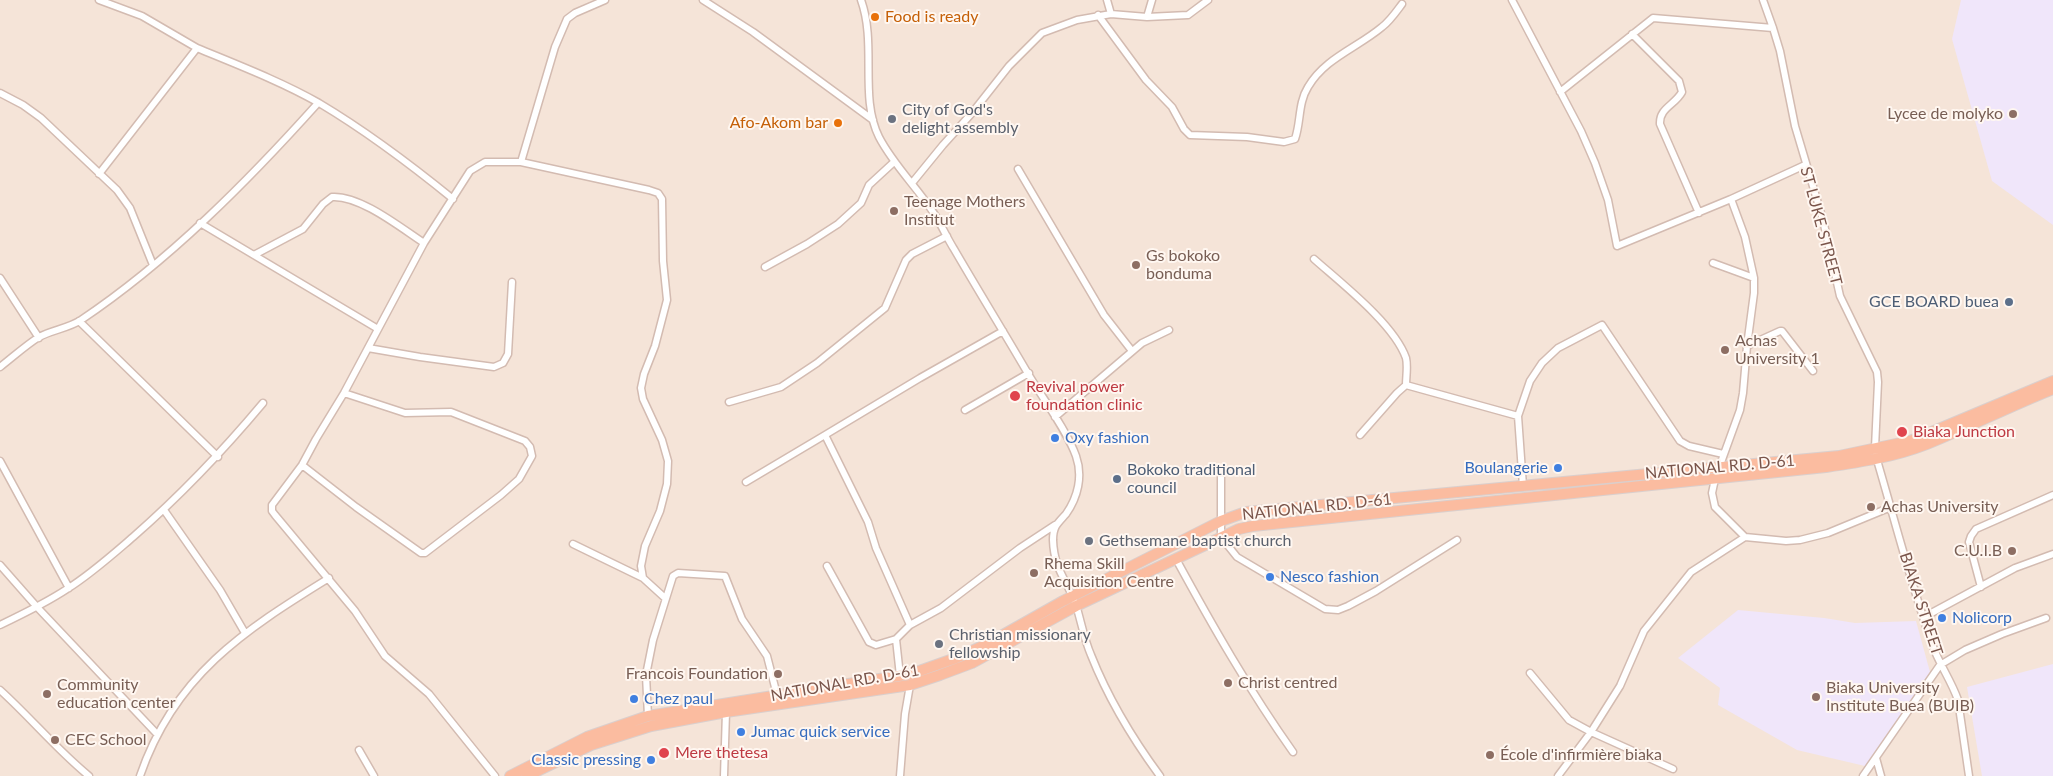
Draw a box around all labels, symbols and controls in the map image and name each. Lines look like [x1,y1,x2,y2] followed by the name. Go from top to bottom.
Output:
[885,7,979,27] place label: Food is ready
[869,11,881,23] marker: Food is ready
[902,100,1018,138] place label: City of God's delight assembly
[1887,104,2003,124] place label: Lycee de molyko
[2007,108,2019,120] marker: Lycee de molyko
[730,113,828,133] place label: Afo-Akom bar
[886,113,898,125] marker: City of God's delight assembly
[832,117,844,129] marker: Afo-Akom bar
[1796,165,1846,287] street label: ST LUKE STREET
[904,192,1025,230] place label: Teenage Mothers Institut
[888,205,900,217] marker: Teenage Mothers Institut
[1146,246,1220,284] place label: Gs bokoko bonduma
[1130,259,1142,271] marker: Gs bokoko bonduma
[1869,292,1999,312] place label: GCE BOARD buea
[2003,296,2015,308] marker: GCE BOARD buea
[1735,331,1820,369] place label: Achas University 1
[1719,344,1731,356] marker: Achas University 1
[1026,377,1143,415] place label: Revival power foundation clinic
[1008,389,1022,403] marker: Revival power foundation clinic
[1913,422,2015,442] place label: Biaka Junction
[1895,425,1909,439] marker: Biaka Junction
[1065,428,1149,448] place label: Oxy fashion
[1049,432,1061,444] marker: Oxy fashion
[1644,451,1796,483] street label: NATIONAL RD. D-61
[1464,458,1548,478] place label: Boulangerie
[1127,460,1256,498] place label: Bokoko traditional council
[1552,462,1564,474] marker: Boulangerie
[1111,473,1123,485] marker: Bokoko traditional council
[1241,490,1393,524] street label: NATIONAL RD. D-61
[1881,497,1998,517] place label: Achas University
[1865,501,1877,513] marker: Achas University
[1099,531,1292,551] place label: Gethsemane baptist church
[1083,535,1095,547] marker: Gethsemane baptist church
[1954,541,2002,561] place label: C.U.I.B
[2006,545,2018,557] marker: C.U.I.B
[1895,550,1947,658] street label: BIAKA STREET
[1044,554,1174,592] place label: Rhema Skill Acquisition Centre
[1028,567,1040,579] marker: Rhema Skill Acquisition Centre
[1280,567,1379,587] place label: Nesco fashion
[1264,571,1276,583] marker: Nesco fashion
[1952,608,2012,628] place label: Nolicorp
[1936,612,1948,624] marker: Nolicorp
[949,625,1091,663] place label: Christian missionary fellowship
[933,638,945,650] marker: Christian missionary fellowship
[769,660,921,706] street label: NATIONAL RD. D-61
[626,664,768,684] place label: Francois Foundation
[772,668,784,680] marker: Francois Foundation
[1238,673,1337,693] place label: Christ centred
[57,675,175,713] place label: Community education center
[1222,677,1234,689] marker: Christ centred
[1826,678,1974,716] place label: Biaka University Institute Buea (BUIB)
[41,688,53,700] marker: Community education center
[644,689,713,709] place label: Chez paul
[1810,691,1822,703] marker: Biaka University Institute Buea (BUIB)
[628,693,640,705] marker: Chez paul
[751,722,890,742] place label: Jumac quick service
[735,726,747,738] marker: Jumac quick service
[65,730,147,750] place label: CEC School
[49,734,61,746] marker: CEC School
[675,743,768,763] place label: Mere thetesa
[1500,745,1662,765] place label: École d'infirmière biaka
[657,746,671,760] marker: Mere thetesa
[1484,749,1496,761] marker: École d'infirmière biaka
[531,750,641,770] place label: Classic pressing
[645,754,657,766] marker: Classic pressing

